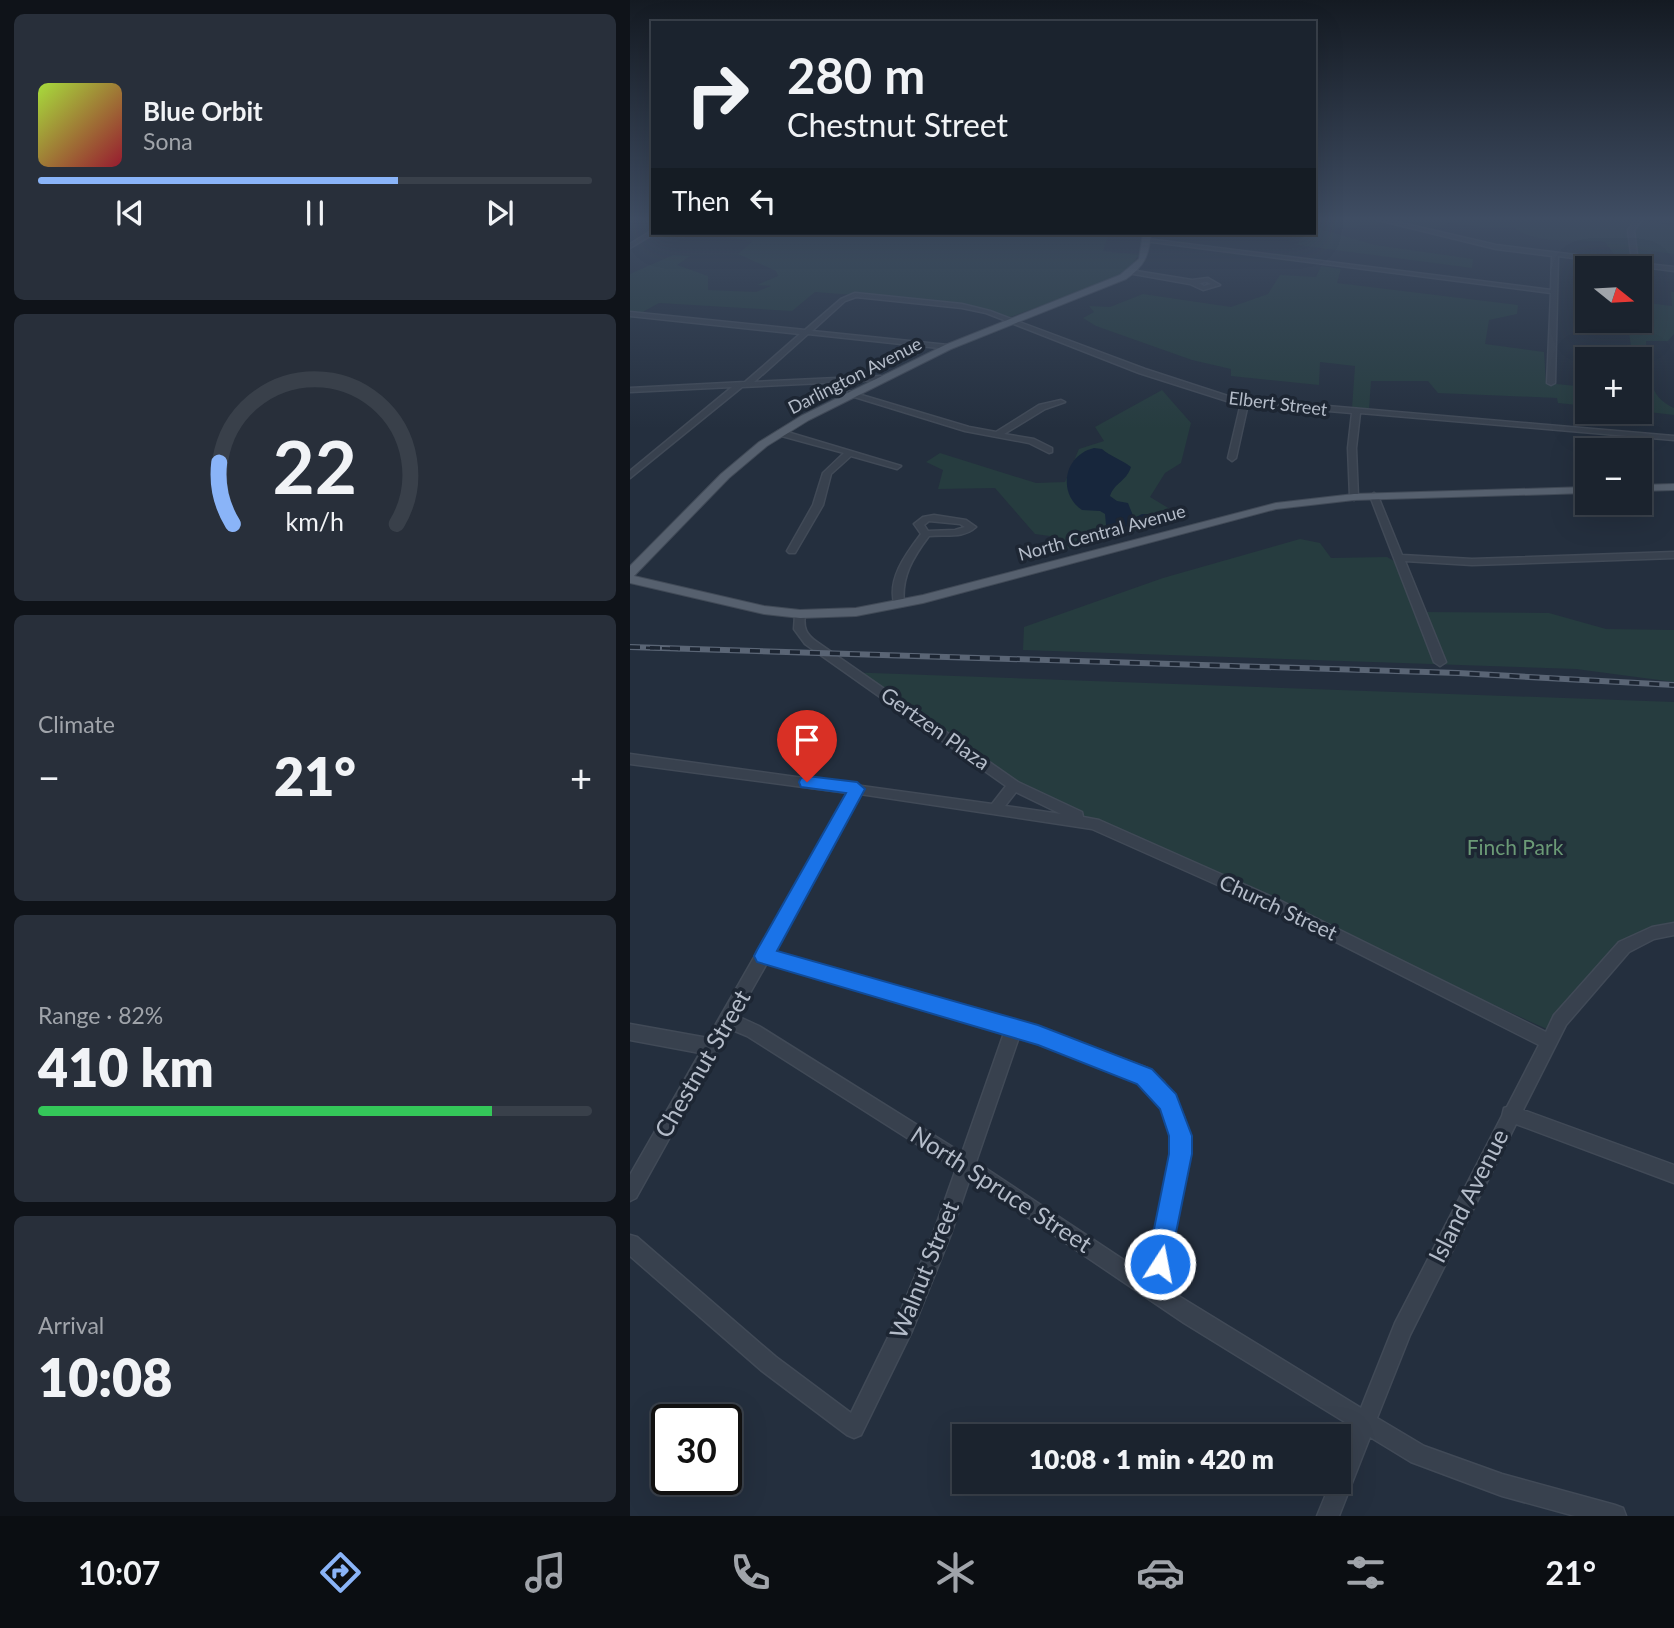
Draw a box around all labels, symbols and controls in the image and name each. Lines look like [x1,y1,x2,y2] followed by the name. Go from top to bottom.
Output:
[787,46,925,104] text: 280 m
[672,49,763,140] icon: right
[143,95,263,127] text: Blue Orbit
[787,105,1008,144] text: Chestnut Street
[143,127,193,155] text: Sona
[744,182,782,220] icon: left
[672,185,730,217] text: Then
[111,194,149,232] icon: previous
[296,194,334,232] icon: pause
[481,194,519,232] icon: next
[1575,256,1652,332] north arrow
[1575,256,1652,515] map controls
[784,332,925,418] street label: Darlington Avenue
[1575,347,1652,424] button: +
[1228,386,1329,420] street label: Elbert Street
[273,422,357,510] text: 22
[1575,438,1652,515] button: −
[1016,499,1188,565] street label: North Central Avenue
[286,505,344,535] text: km/h
[877,681,995,774] street label: Gertzen Plaza
[38,710,115,738] text: Climate
[777,710,837,782] pin
[788,721,826,759] icon: arrive
[274,745,356,807] text: 21°
[38,754,60,800] text: −
[570,754,592,800] text: +
[1467,834,1564,859] park label: Finch Park
[1216,868,1342,945] street label: Church Street
[648,984,756,1142] street label: Chestnut Street
[38,1001,163,1029] text: Range · 82%
[38,1036,214,1098] text: 410 km
[906,1119,1098,1258] street label: North Spruce Street
[1422,1124,1514,1267] street label: Island Avenue
[883,1196,965,1342] street label: Walnut Street
[1123,1227,1197,1301] position arrow
[38,1311,104,1339] text: Arrival
[38,1346,172,1408] text: 10:08
[651,1404,742,1495] speed limit sign: 30
[1029,1443,1274,1475] text: 10:08 · 1 min · 420 m
[316,1548,365,1597] icon: directions
[521,1548,570,1597] icon: music
[726,1548,775,1597] icon: phone
[931,1548,980,1597] icon: climate
[1136,1548,1185,1597] icon: car
[1341,1548,1390,1597] icon: filters
[78,1553,160,1592] text: 10:07
[1546,1553,1596,1592] text: 21°

